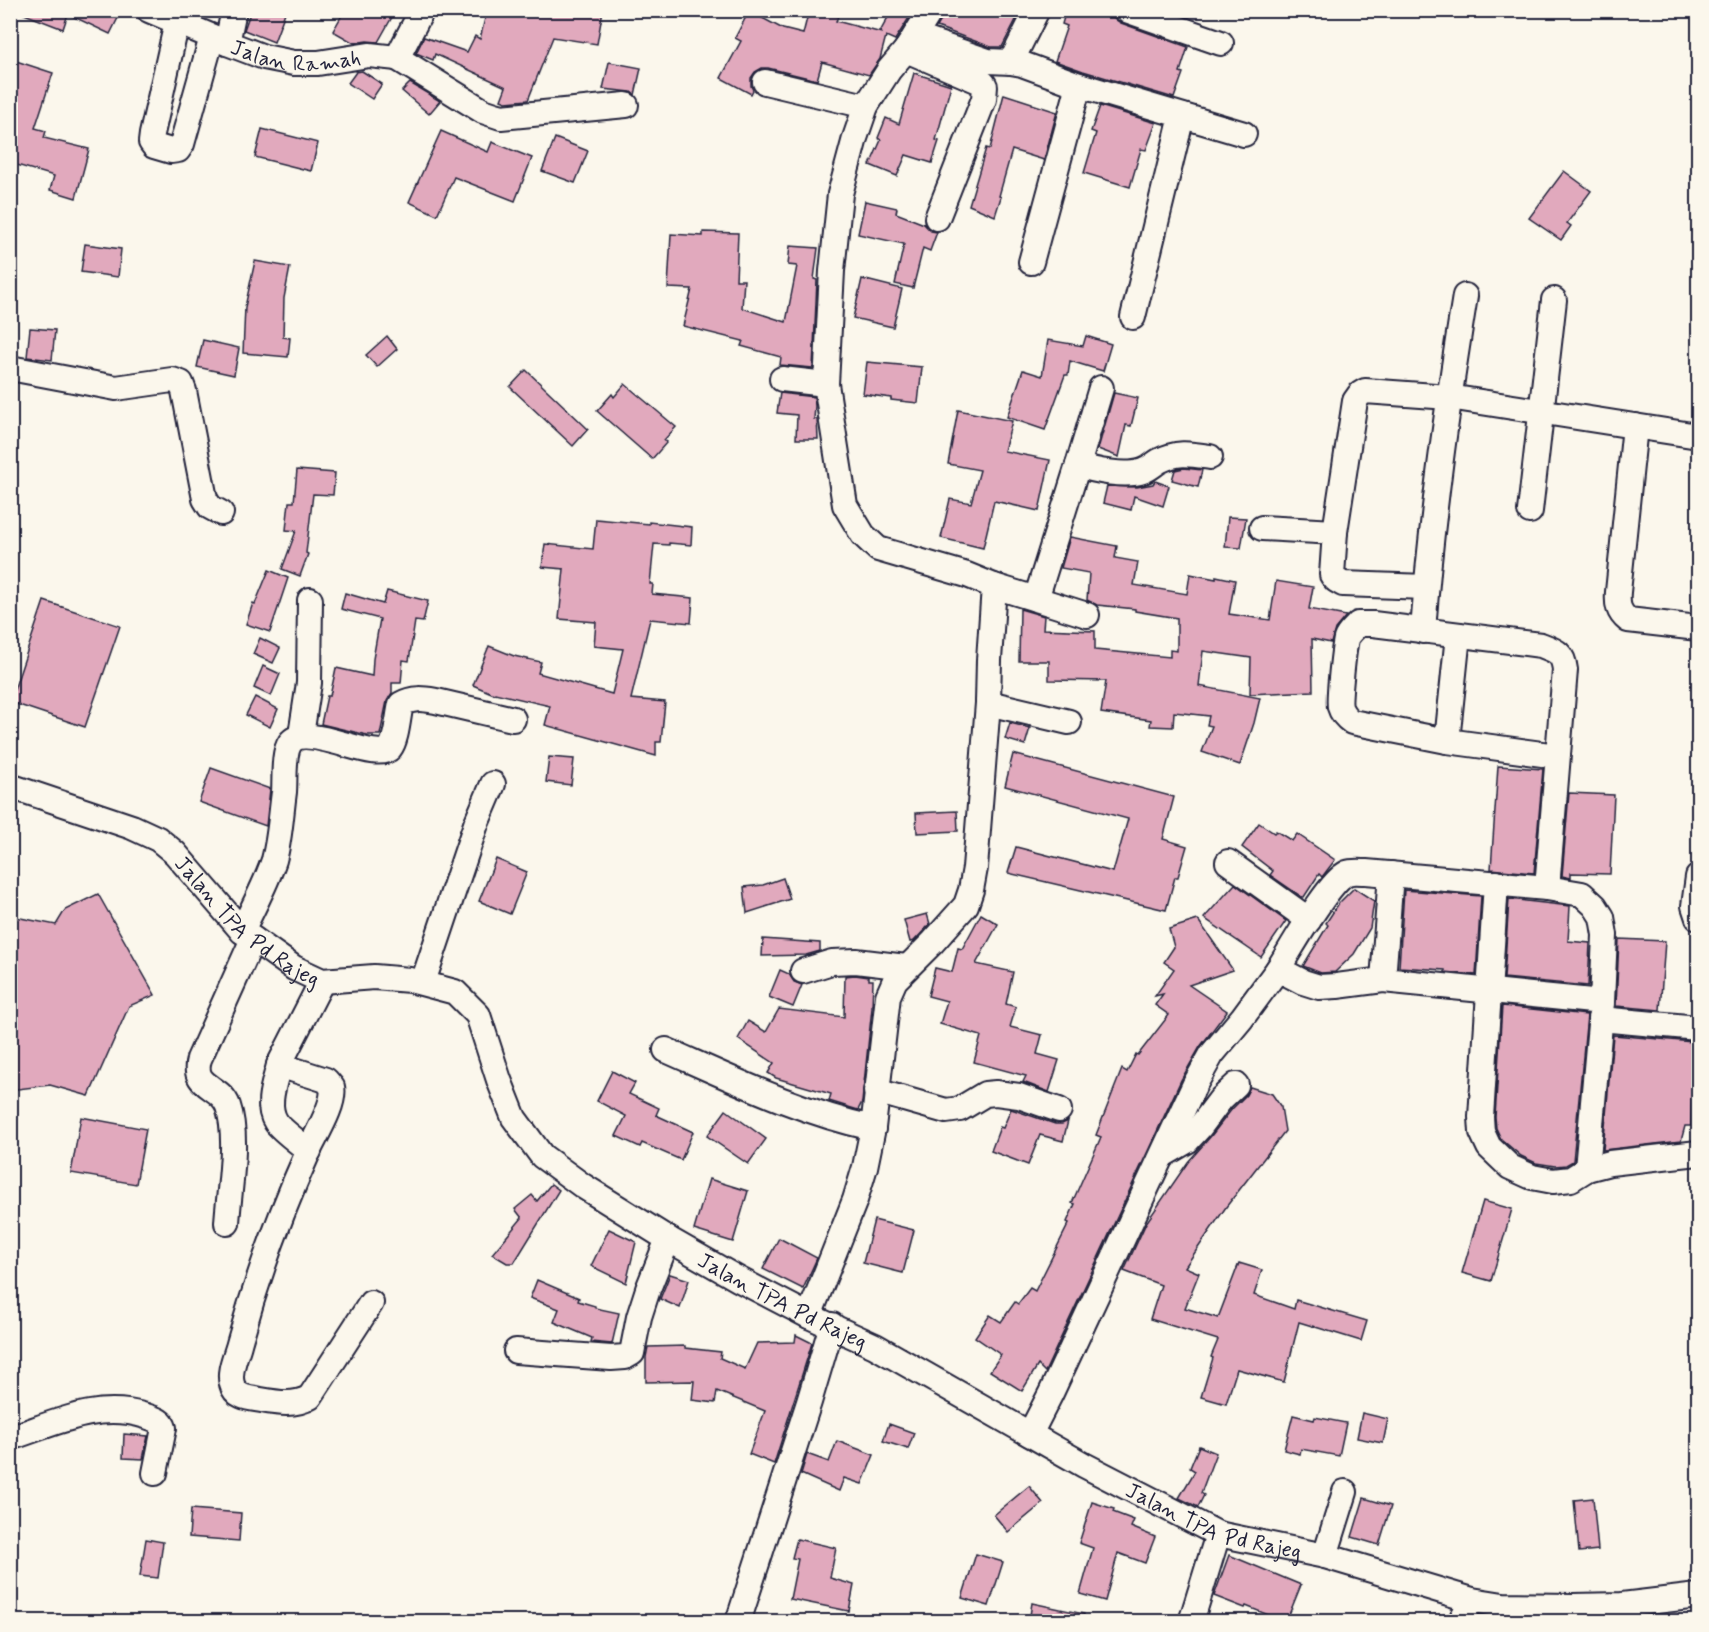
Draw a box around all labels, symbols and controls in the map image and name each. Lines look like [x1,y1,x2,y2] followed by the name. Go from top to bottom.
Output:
[226,34,363,79] street label: Jalan Ramah
[168,851,324,995] street label: Jalan TPA Pd Rajeg
[692,1247,871,1358] street label: Jalan TPA Pd Rajeg
[1121,1477,1304,1568] street label: Jalan TPA Pd Rajeg

